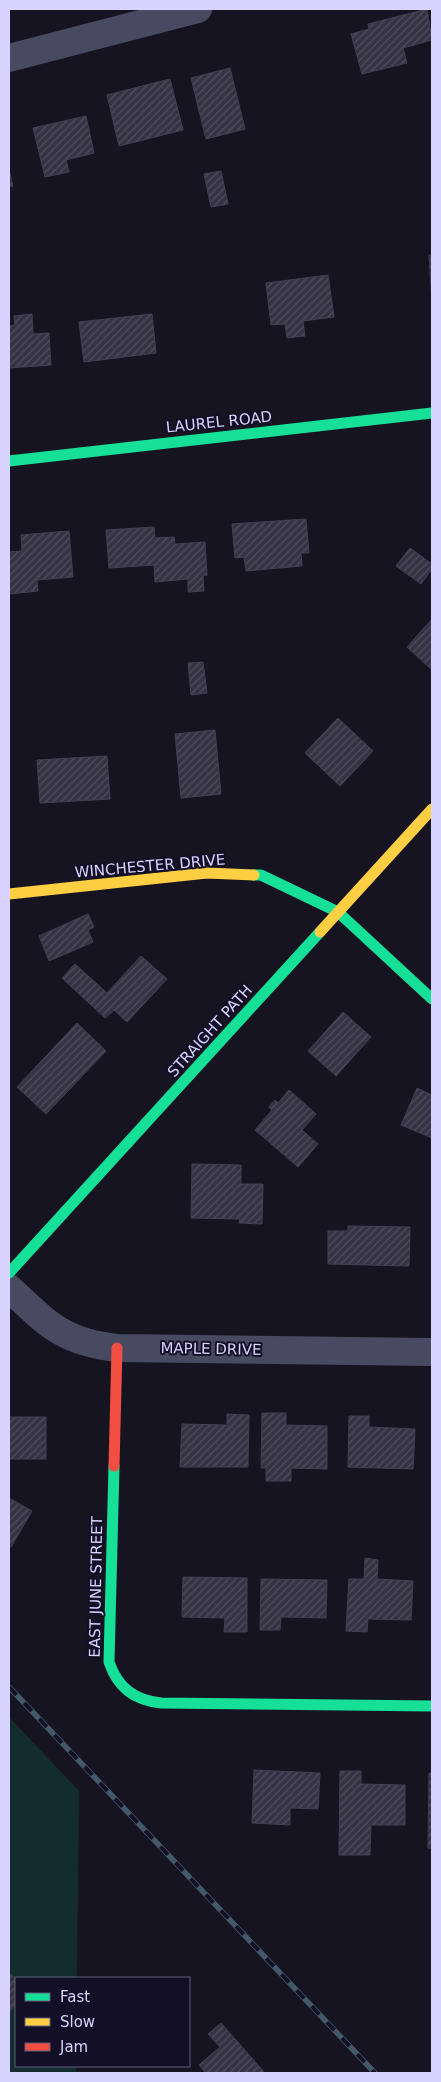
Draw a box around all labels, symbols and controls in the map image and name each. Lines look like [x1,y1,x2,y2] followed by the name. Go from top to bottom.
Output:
[165,407,273,437] street label: LAUREL ROAD
[74,850,226,882] street label: WINCHESTER DRIVE
[164,981,256,1081] street label: STRAIGHT PATH
[160,1339,262,1359] street label: MAPLE DRIVE
[86,1515,106,1658] street label: EAST JUNE STREET
[15,1977,190,2067] legend
[60,1988,90,2006] text: Fast
[60,2013,95,2031] text: Slow
[59,2038,88,2056] text: Jam

